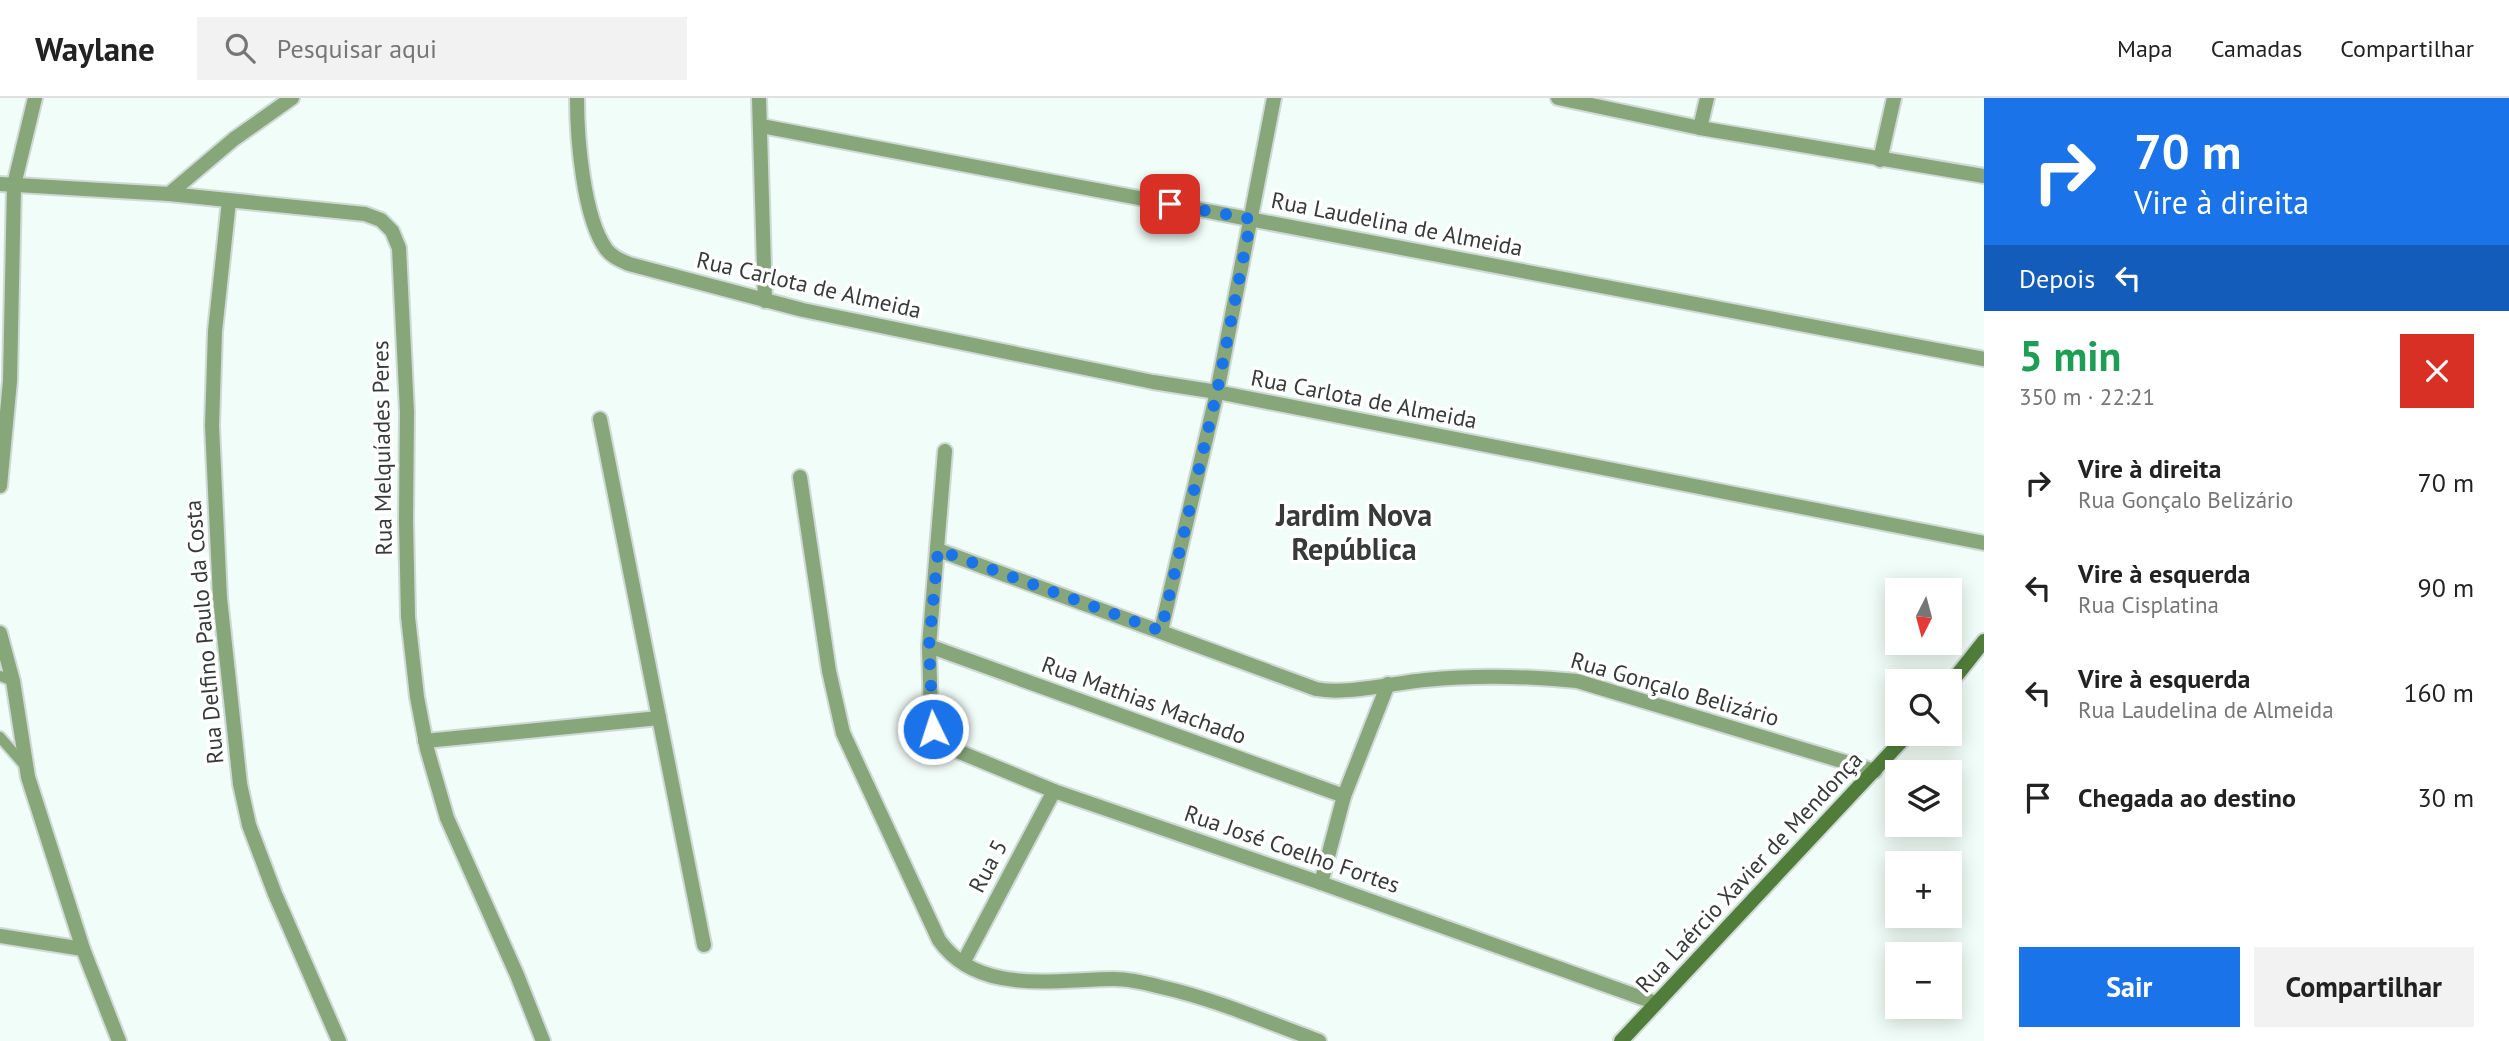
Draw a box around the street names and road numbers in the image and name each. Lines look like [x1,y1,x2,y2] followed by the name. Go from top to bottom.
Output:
[1269,185,1525,262] street label: Rua Laudelina de Almeida
[694,245,924,324] street label: Rua Carlota de Almeida
[365,340,398,556] street label: Rua Melquíades Peres
[1249,362,1480,435] street label: Rua Carlota de Almeida
[178,499,229,765] street label: Rua Delfino Paulo da Costa
[1568,645,1783,732] street label: Rua Gonçalo Belizário
[1038,649,1250,750] street label: Rua Mathias Machado
[1629,745,1868,998] street label: Rua Laércio Xavier de Mendonça
[1181,798,1404,899] street label: Rua José Coelho Fortes
[962,834,1013,897] street label: Rua 5

